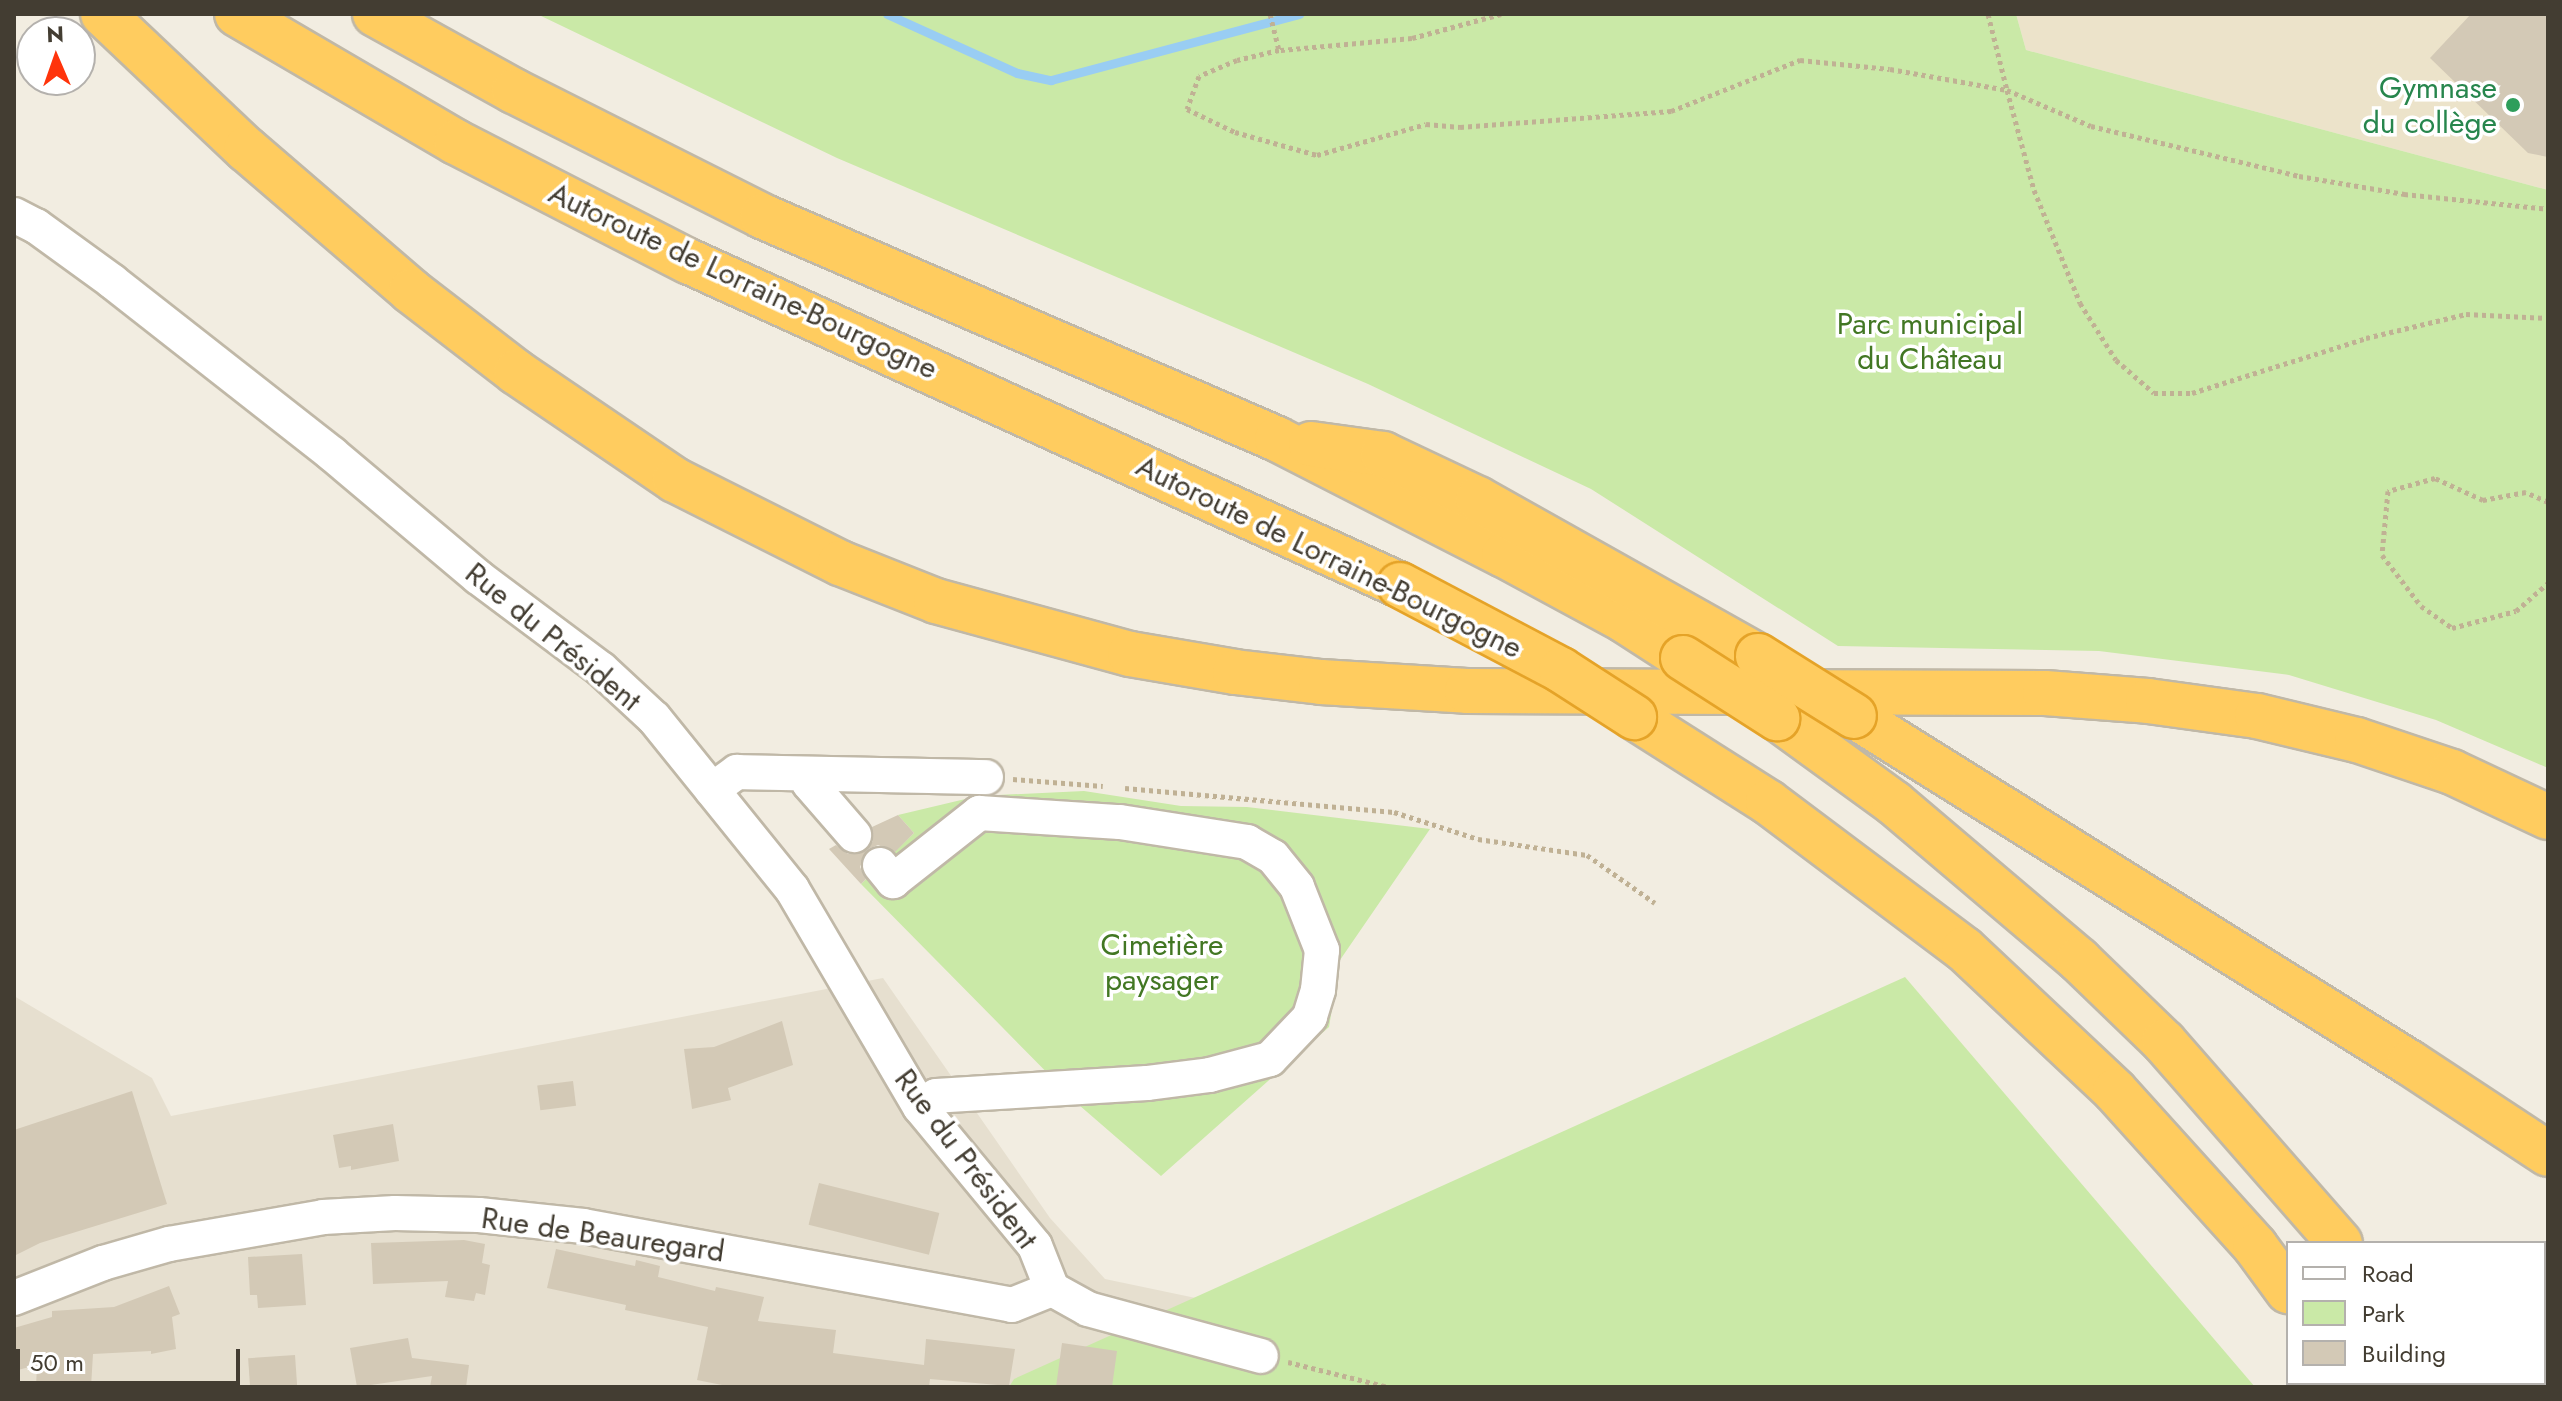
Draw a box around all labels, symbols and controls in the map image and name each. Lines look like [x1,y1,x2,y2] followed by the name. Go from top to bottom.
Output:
[16,16,96,96] north arrow
[46,18,65,50] text: N
[2363,70,2497,140] place label: Gymnase du collège
[2504,96,2522,114] marker: Gymnase du collège
[543,175,943,387] street label: Autoroute de Lorraine-Bourgogne
[1837,306,2023,376] park label: Parc municipal du Château
[1130,448,1528,666] street label: Autoroute de Lorraine-Bourgogne
[458,555,648,719] street label: Rue du Président
[1101,927,1223,998] park label: Cimetière paysager
[887,1062,1045,1256] street label: Rue du Président
[479,1200,727,1270] street label: Rue de Beauregard
[2286,1241,2546,1385] legend
[2362,1256,2414,1291] text: Road
[2362,1296,2405,1331] text: Park
[20,1333,244,1383] scale bar
[2362,1336,2446,1371] text: Building
[30,1345,84,1380] text: 50 m

